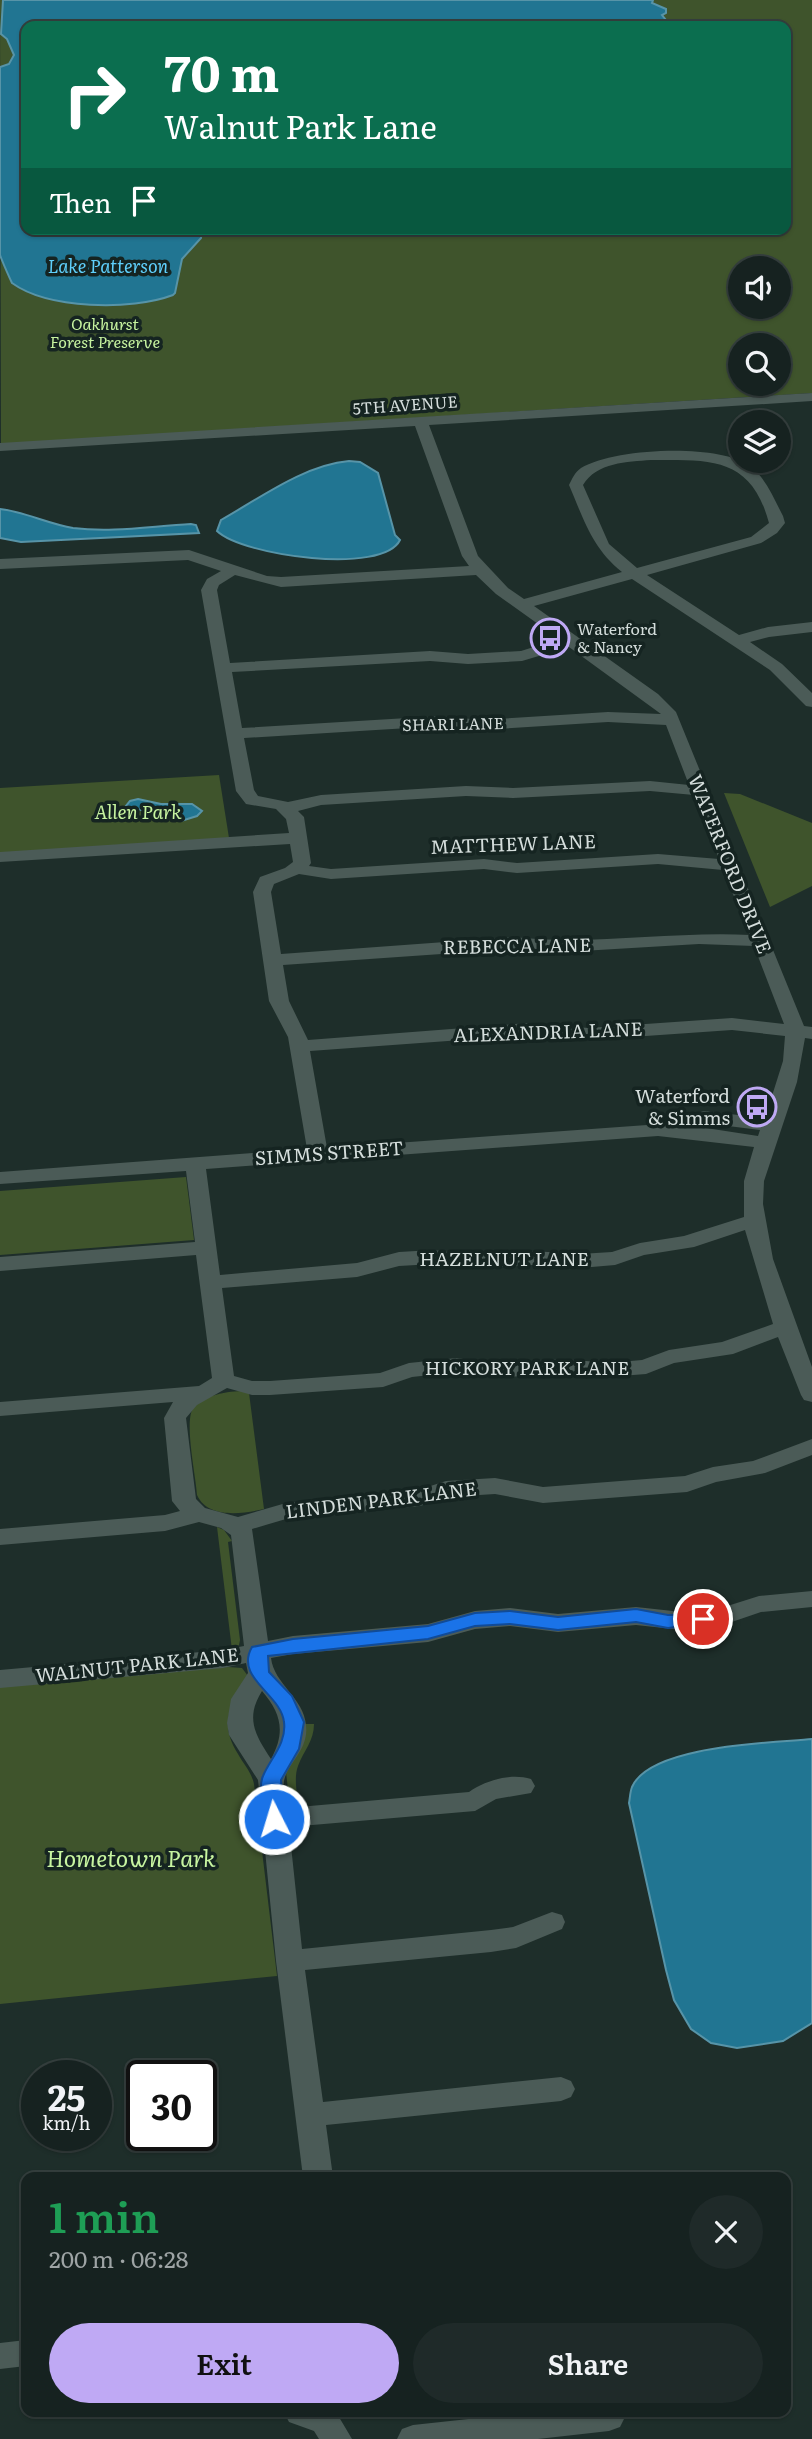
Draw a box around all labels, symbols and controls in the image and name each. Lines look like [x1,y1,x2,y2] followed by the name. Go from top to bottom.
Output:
[164,34,279,107] text: 70 m
[49,49,140,140] icon: right
[164,101,437,149] text: Walnut Park Lane
[49,182,111,221] text: Then
[125,182,163,220] icon: arrive
[48,252,169,279] water label: Lake Patterson
[728,256,791,473] map controls
[728,256,791,319] button: sound
[50,311,160,353] park label: Oakhurst Forest Preserve
[728,333,791,396] button: search
[352,388,458,420] street label: 5TH AVENUE
[728,410,791,473] button: layers
[577,616,657,658] place label: Waterford & Nancy
[529,617,571,659] bus stop icon: Waterford & Nancy
[402,710,504,736] street label: SHARI LANE
[682,770,780,957] street label: WATERFORD DRIVE
[94,797,182,825] park label: Allen Park
[430,826,596,860] street label: MATTHEW LANE
[443,930,591,960] street label: REBECCA LANE
[453,1014,643,1048] street label: ALEXANDRIA LANE
[635,1081,730,1131] place label: Waterford & Simms
[736,1086,778,1128] bus stop icon: Waterford & Simms
[254,1133,404,1171] street label: SIMMS STREET
[419,1244,589,1272] street label: HAZELNUT LANE
[425,1353,629,1381] street label: HICKORY PARK LANE
[284,1473,478,1525] street label: LINDEN PARK LANE
[673,1589,733,1649] pin
[684,1600,722,1638] icon: arrive
[34,1639,240,1689] street label: WALNUT PARK LANE
[237,1782,311,1856] position arrow
[46,1840,216,1874] park label: Hometown Park
[126,2060,217,2151] speed limit sign: 30
[48,2070,85,2122] text: 25
[43,2109,90,2136] text: km/h
[49,2184,159,2246] text: 1 min
[689,2195,763,2269] button: close
[49,2241,188,2275] text: 200 m · 06:28
[49,2323,399,2403] button: Exit
[413,2323,763,2403] button: Share

